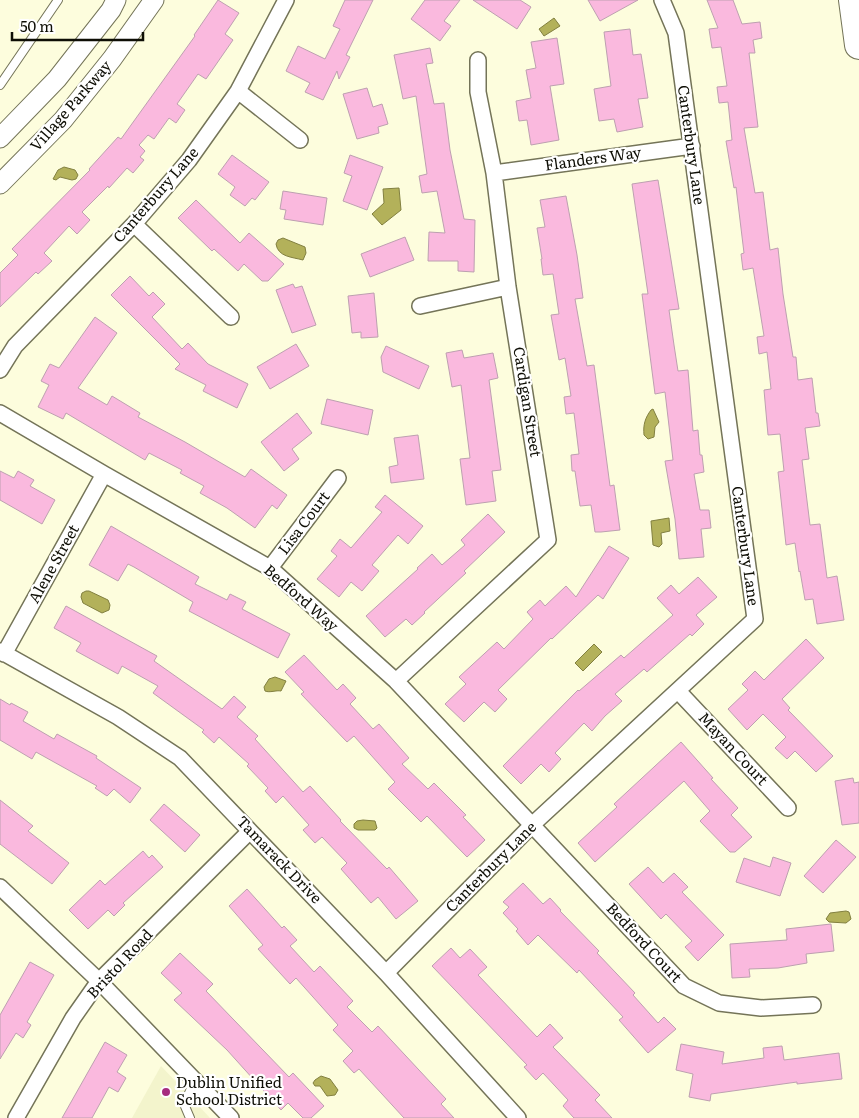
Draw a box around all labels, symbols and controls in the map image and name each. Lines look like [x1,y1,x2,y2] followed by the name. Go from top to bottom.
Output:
[12,10,144,42] scale bar
[20,14,54,37] text: 50 m
[24,54,116,156] street label: Village Parkway
[673,83,712,206] street label: Canterbury Lane
[543,139,643,176] street label: Flanders Way
[107,141,203,247] street label: Canterbury Lane
[508,345,549,459] street label: Cardigan Street
[727,484,766,607] street label: Canterbury Lane
[271,486,334,559] street label: Lisa Court
[22,520,84,607] street label: Alene Street
[260,558,345,636] street label: Bedford Way
[694,706,774,790] street label: Mayan Court
[232,810,328,908] street label: Tamarack Drive
[439,815,541,917] street label: Canterbury Lane
[602,897,688,987] street label: Bedford Court
[81,923,157,1003] street label: Bristol Road
[176,1070,282,1110] place label: Dublin Unified School District
[160,1086,172,1098] marker: Dublin Unified School District

